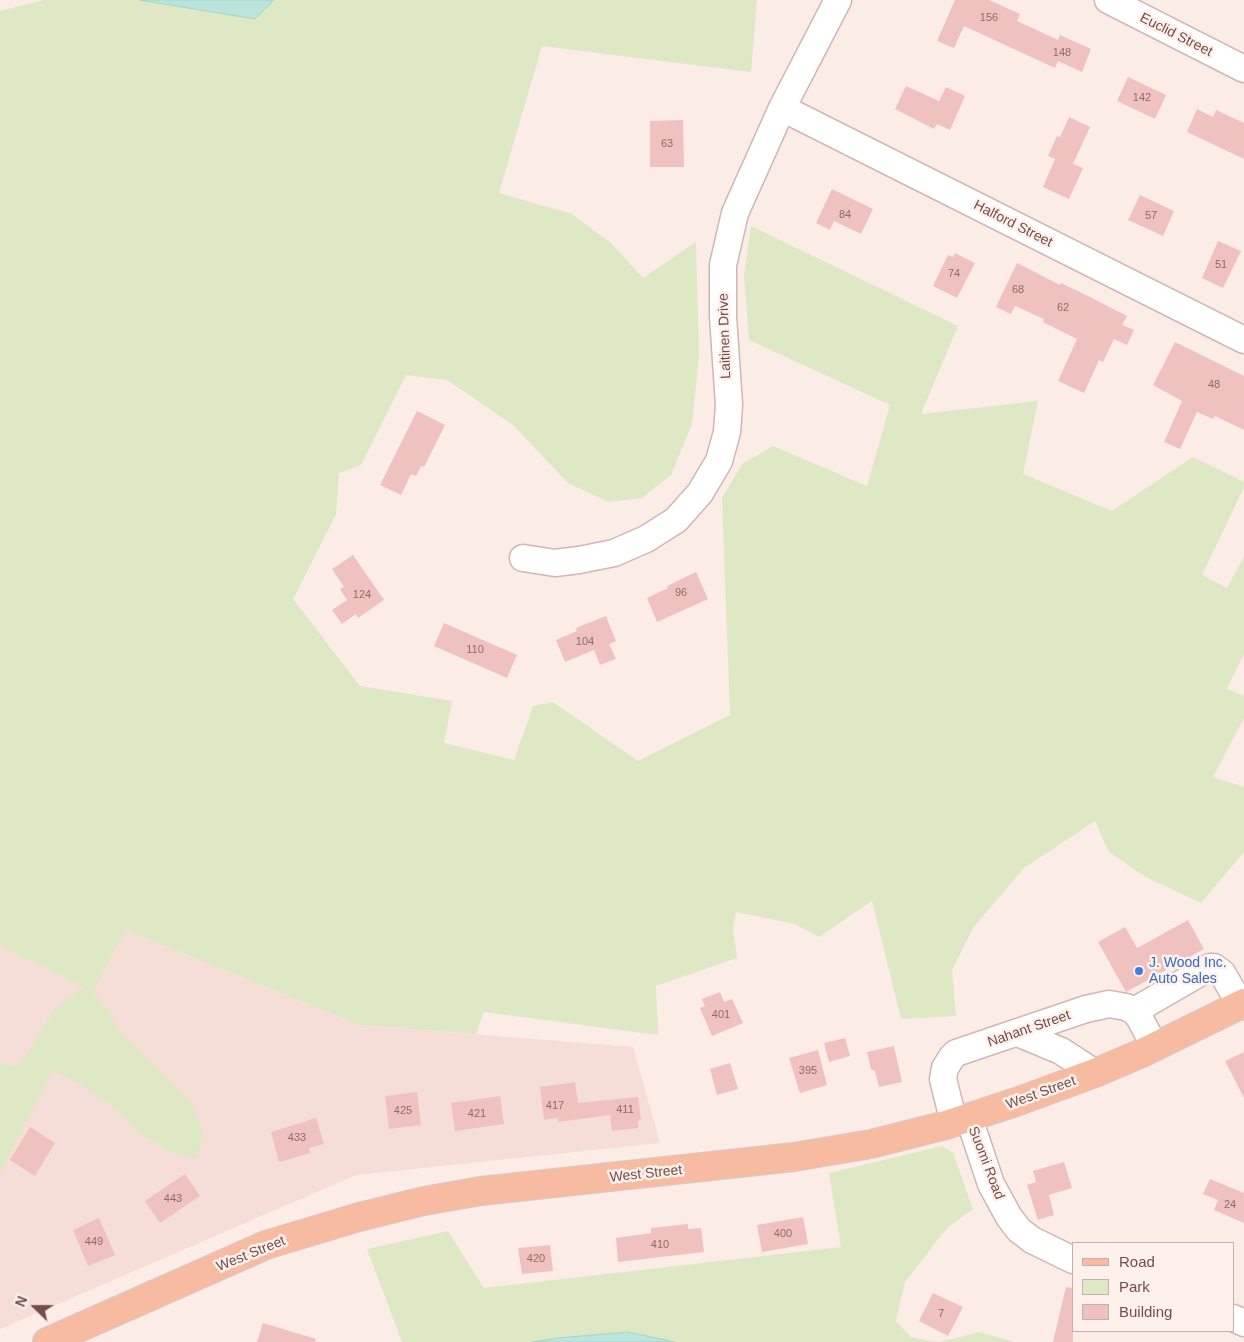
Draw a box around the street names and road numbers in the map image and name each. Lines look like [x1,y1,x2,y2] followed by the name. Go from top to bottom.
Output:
[1137,9,1215,61] street label: Euclid Street
[971,197,1055,251] street label: Halford Street
[715,293,735,379] street label: Laitinen Drive
[985,1007,1073,1051] street label: Nahant Street
[1004,1073,1078,1113] street label: West Street
[964,1124,1008,1202] street label: Suomi Road
[609,1162,683,1186] street label: West Street
[214,1233,288,1275] street label: West Street

